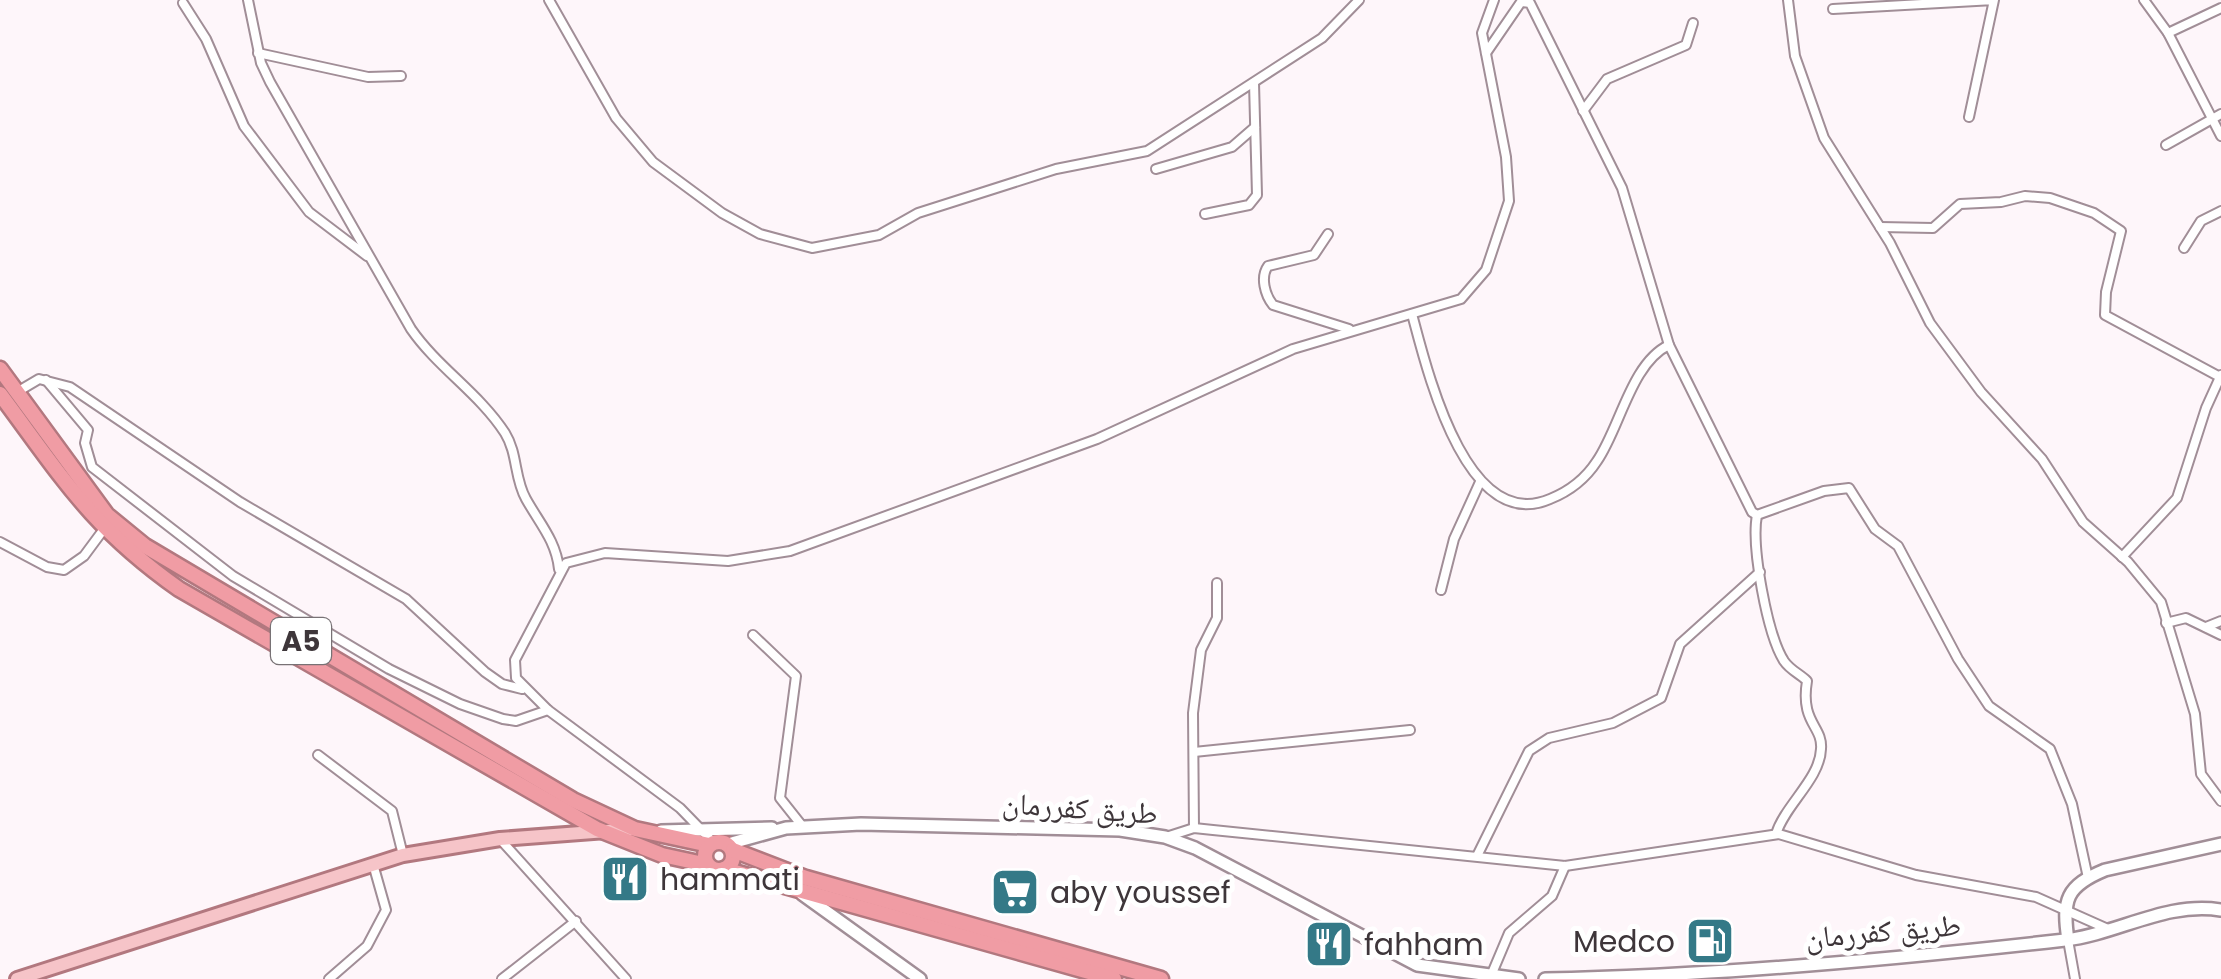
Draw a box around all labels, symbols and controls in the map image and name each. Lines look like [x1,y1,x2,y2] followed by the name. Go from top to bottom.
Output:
[271,618,331,664] road number: A5
[1001,781,1159,835] street label: طريق كفررمان
[599,853,651,905] restaurant icon: hammati
[660,858,800,901] place label: hammati
[989,866,1041,918] supermarket icon: aby youssef
[1050,871,1231,914] place label: aby youssef
[1803,903,1963,959] street label: طريق كفررمان
[1684,915,1736,967] fuel station icon: Medco
[1303,918,1355,970] restaurant icon: fahham
[1573,920,1675,963] place label: Medco
[1364,923,1484,966] place label: fahham

